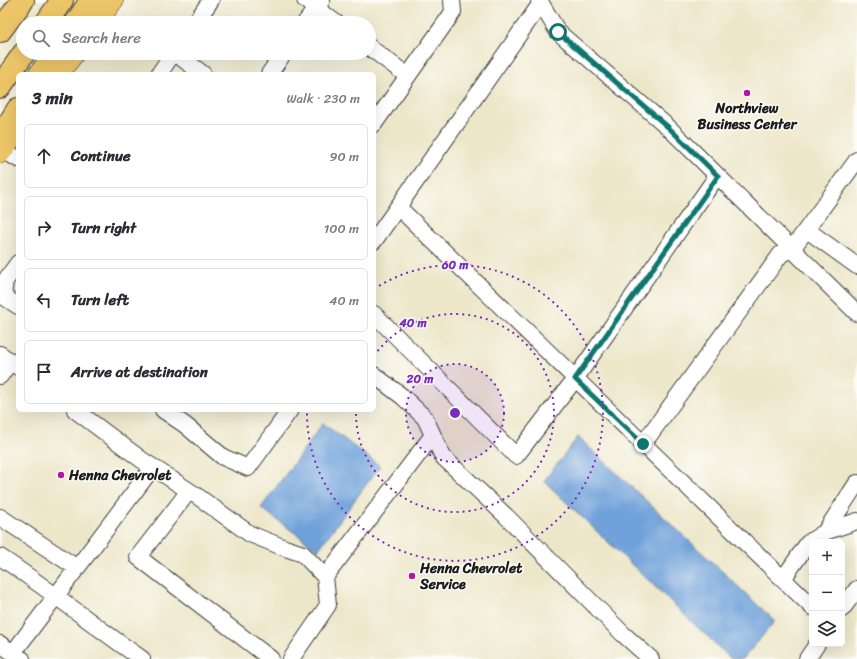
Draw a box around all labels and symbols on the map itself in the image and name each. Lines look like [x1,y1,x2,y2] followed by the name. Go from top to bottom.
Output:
[549,23,567,41] route start
[742,88,752,98] marker: Northview Business Center
[698,96,798,137] place label: Northview Business Center
[441,254,469,276] text: 60 m
[398,312,427,334] text: 40 m
[406,368,434,390] text: 20 m
[448,406,462,420] centre of rings
[634,435,652,453] route end
[68,463,172,488] place label: Henna Chevrolet
[56,470,66,480] marker: Henna Chevrolet
[419,556,523,597] place label: Henna Chevrolet Service
[407,571,417,581] marker: Henna Chevrolet Service

